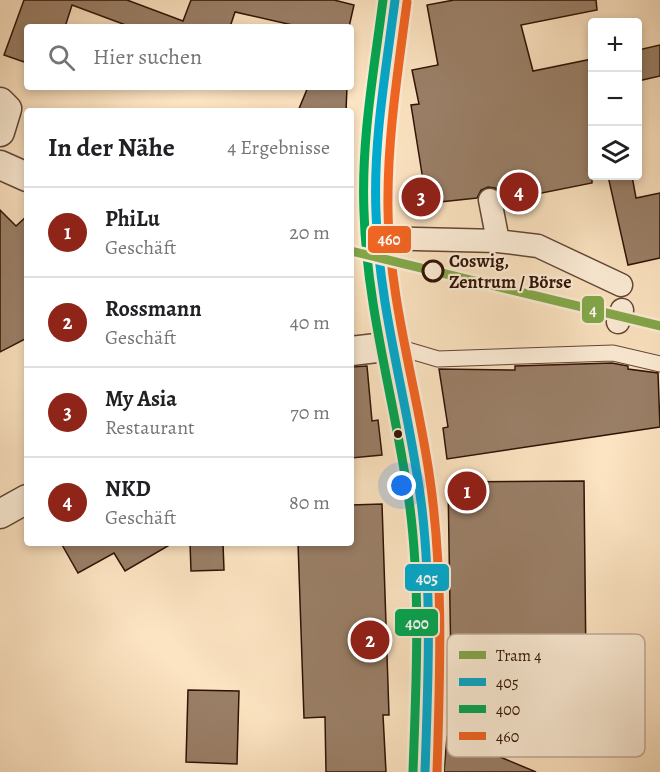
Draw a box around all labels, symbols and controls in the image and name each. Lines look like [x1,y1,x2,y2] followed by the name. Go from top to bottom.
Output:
[588,18,642,180] map controls
[588,18,642,72] button: +
[24,24,354,90] search box
[45,41,78,74] icon: search
[93,42,202,72] text: Hier suchen
[588,72,642,126] button: −
[588,126,642,180] button: layers
[48,130,175,165] text: In der Nähe
[227,134,330,161] text: 4 Ergebnisse
[500,170,538,214] pin: 4
[402,174,440,220] pin: 3
[105,204,160,234] text: PhiLu
[64,219,71,246] text: 1
[289,219,330,246] text: 20 m
[367,225,412,254] line badge: 460
[377,229,401,251] text: 460
[105,234,176,261] text: Geschäft
[449,249,571,294] place label: Coswig, Zentrum / Börse
[422,260,444,282] marker: Coswig, Zentrum / Börse
[105,294,202,324] text: Rossmann
[581,295,605,324] line badge: 4
[589,300,597,322] text: 4
[63,309,72,336] text: 2
[290,309,330,336] text: 40 m
[105,324,176,351] text: Geschäft
[105,384,177,414] text: My Asia
[63,399,72,426] text: 3
[290,399,330,426] text: 70 m
[105,414,195,441] text: Restaurant
[392,428,404,440] unlabelled marker
[448,468,486,514] pin: 1
[387,471,416,500] your location
[105,474,151,504] text: NKD
[63,489,72,516] text: 4
[289,489,330,516] text: 80 m
[105,504,176,531] text: Geschäft
[404,563,450,592] line badge: 405
[416,568,438,590] text: 405
[394,608,439,637] line badge: 400
[405,613,429,635] text: 400
[350,618,389,662] pin: 2
[447,634,645,757] legend
[496,645,541,667] text: Tram 4
[496,672,519,694] text: 405
[496,699,520,721] text: 400
[496,726,519,748] text: 460

